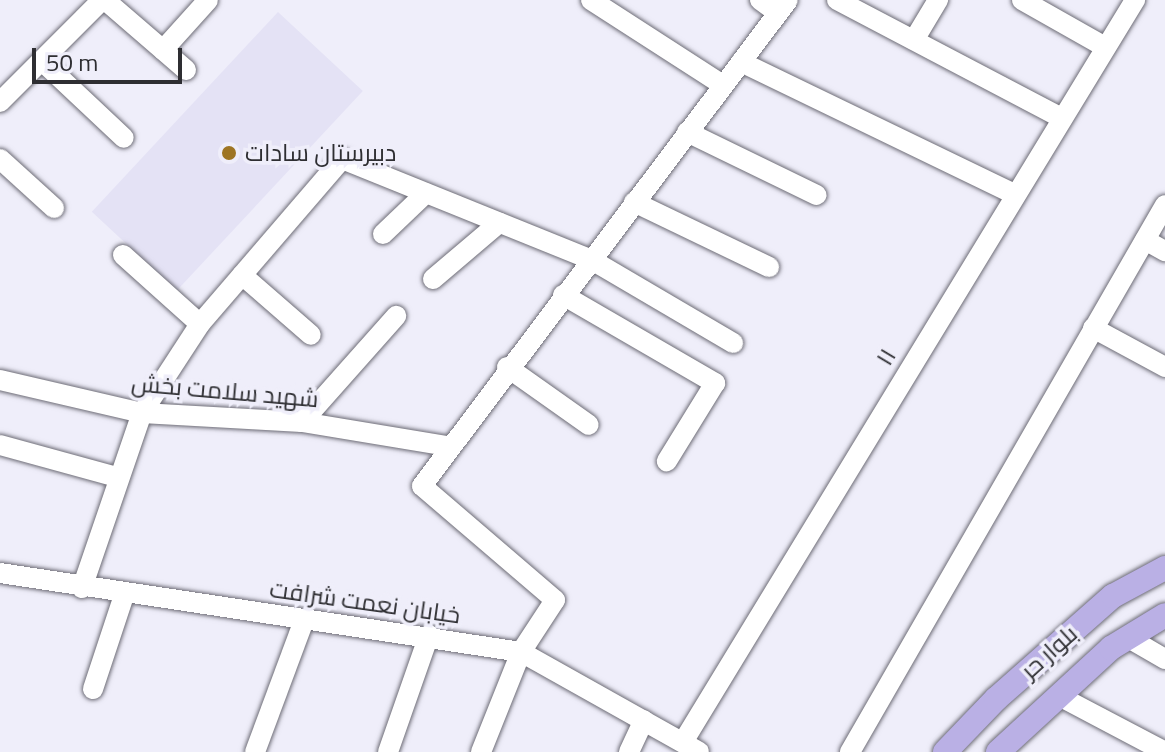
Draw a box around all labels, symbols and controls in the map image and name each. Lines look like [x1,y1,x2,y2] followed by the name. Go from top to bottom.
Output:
[36,32,186,82] scale bar
[46,44,98,80] text: 50 m
[245,139,396,167] place label: دبیرستان سادات
[220,144,238,162] marker: دبیرستان سادات
[870,343,902,371] street label: ۱۱
[130,368,320,414] street label: شهید سلامت بخش
[268,574,462,630] street label: خیابان نعمت شرافت
[1015,619,1083,685] street label: بلوار حر

